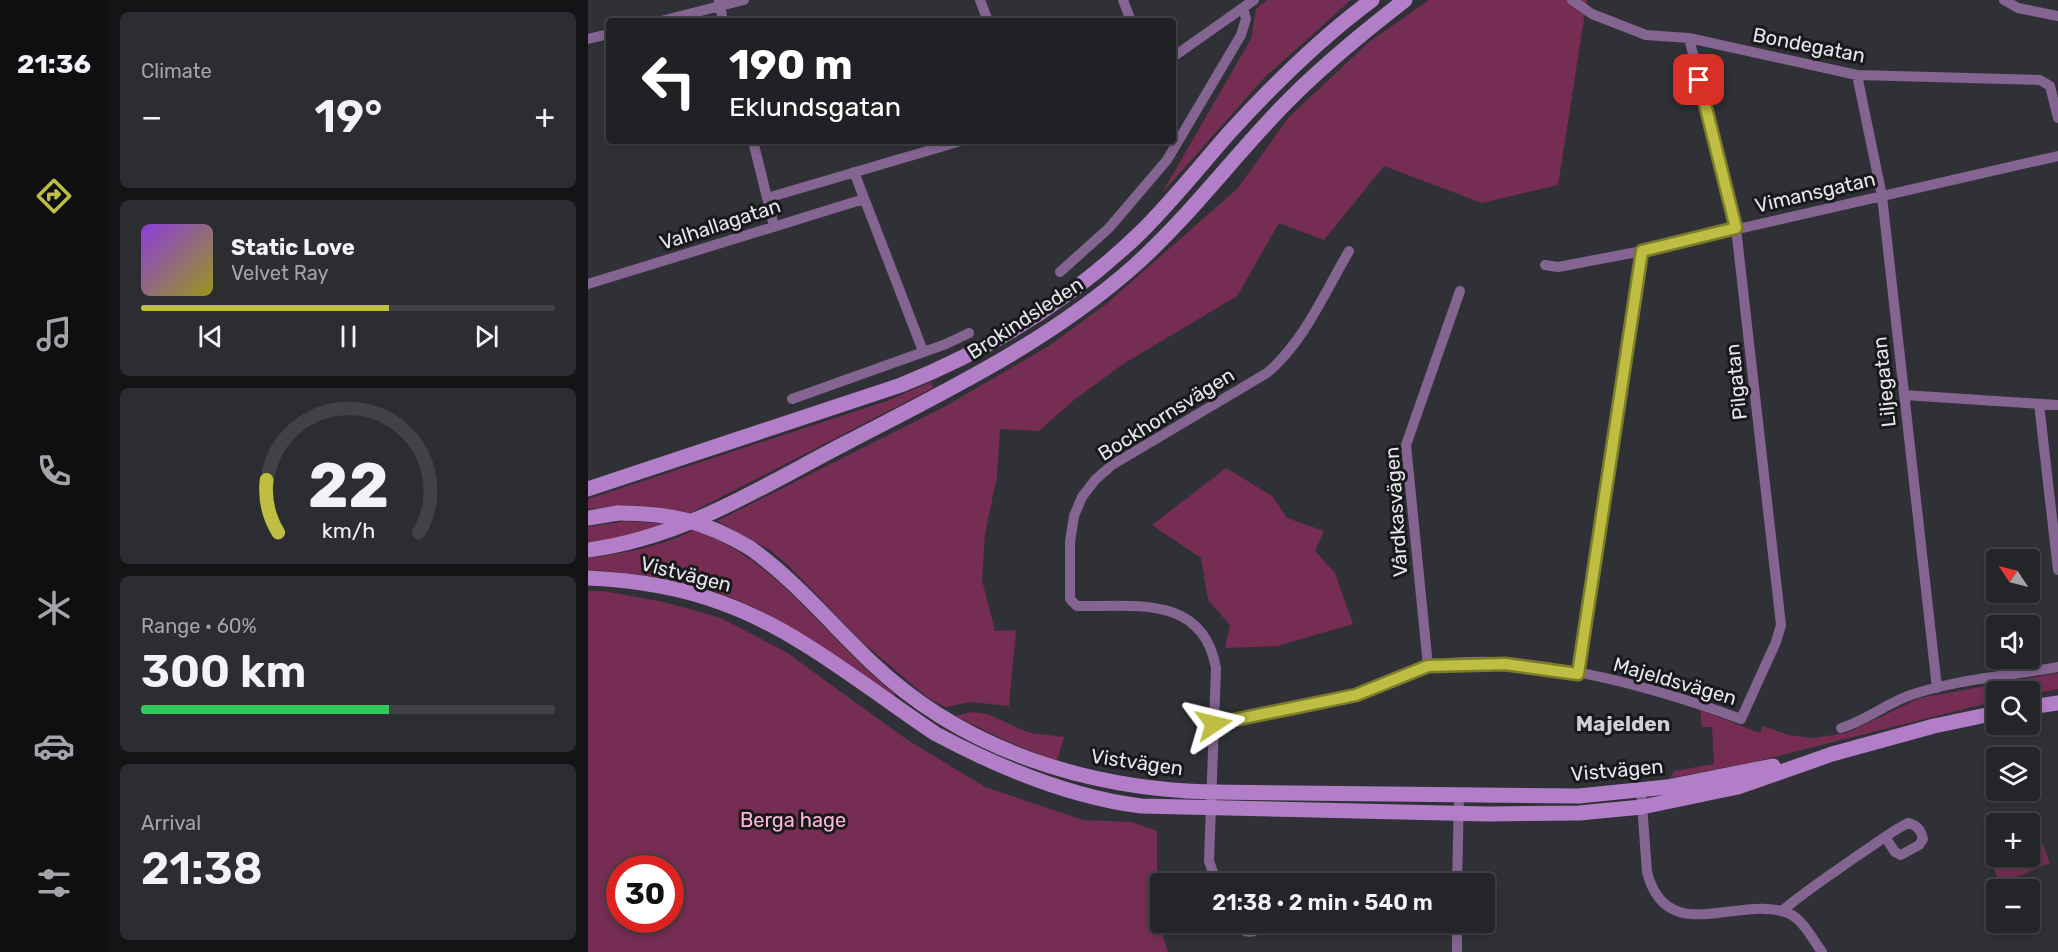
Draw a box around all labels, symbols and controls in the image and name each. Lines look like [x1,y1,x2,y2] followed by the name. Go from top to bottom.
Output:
[1751,22,1867,68] street label: Bondegatan
[729,40,853,90] text: 190 m
[630,42,708,120] icon: left
[17,48,91,80] text: 21:36
[1673,54,1724,105] pin
[141,59,212,83] text: Climate
[1682,63,1715,96] icon: arrive
[314,90,382,143] text: 19°
[729,91,901,123] text: Eklundsgatan
[141,97,162,136] text: −
[534,97,555,136] text: +
[1752,166,1878,218] street label: Vimansgatan
[33,175,75,217] icon: directions
[657,193,783,255] street label: Valhallagatan
[231,234,355,261] text: Static Love
[231,261,329,285] text: Velvet Ray
[963,272,1087,364] street label: Brokindsleden
[33,313,75,355] icon: music
[194,320,227,353] icon: previous
[332,320,365,353] icon: pause
[470,320,503,353] icon: next
[1867,335,1901,429] street label: Liljegatan
[1720,343,1752,421] street label: Pilgatan
[1093,362,1239,466] street label: Bockhornsvägen
[1379,446,1413,578] street label: Vårdkasvägen
[307,449,389,523] text: 22
[33,450,75,492] icon: phone
[321,518,375,543] text: km/h
[1986,549,2040,603] north arrow
[1986,549,2040,933] map controls
[638,551,734,597] street label: Vistvägen
[33,587,75,629] icon: climate
[141,614,257,638] text: Range · 60%
[1986,615,2040,669] button: sound
[141,645,306,698] text: 300 km
[1611,652,1739,710] street label: Majeldsvägen
[1986,681,2040,735] button: search
[1182,692,1246,756] position arrow
[1576,711,1670,736] district label: Majelden
[33,725,75,767] icon: car
[1089,744,1185,780] street label: Vistvägen
[1986,747,2040,801] button: layers
[1570,754,1664,786] street label: Vistvägen
[740,808,846,832] park label: Berga hage
[141,811,201,835] text: Arrival
[1986,813,2040,867] button: +
[141,842,263,895] text: 21:38
[606,855,684,933] speed limit sign: 30
[33,862,75,904] icon: filters
[1986,879,2040,933] button: −
[1212,889,1433,916] text: 21:38 · 2 min · 540 m

